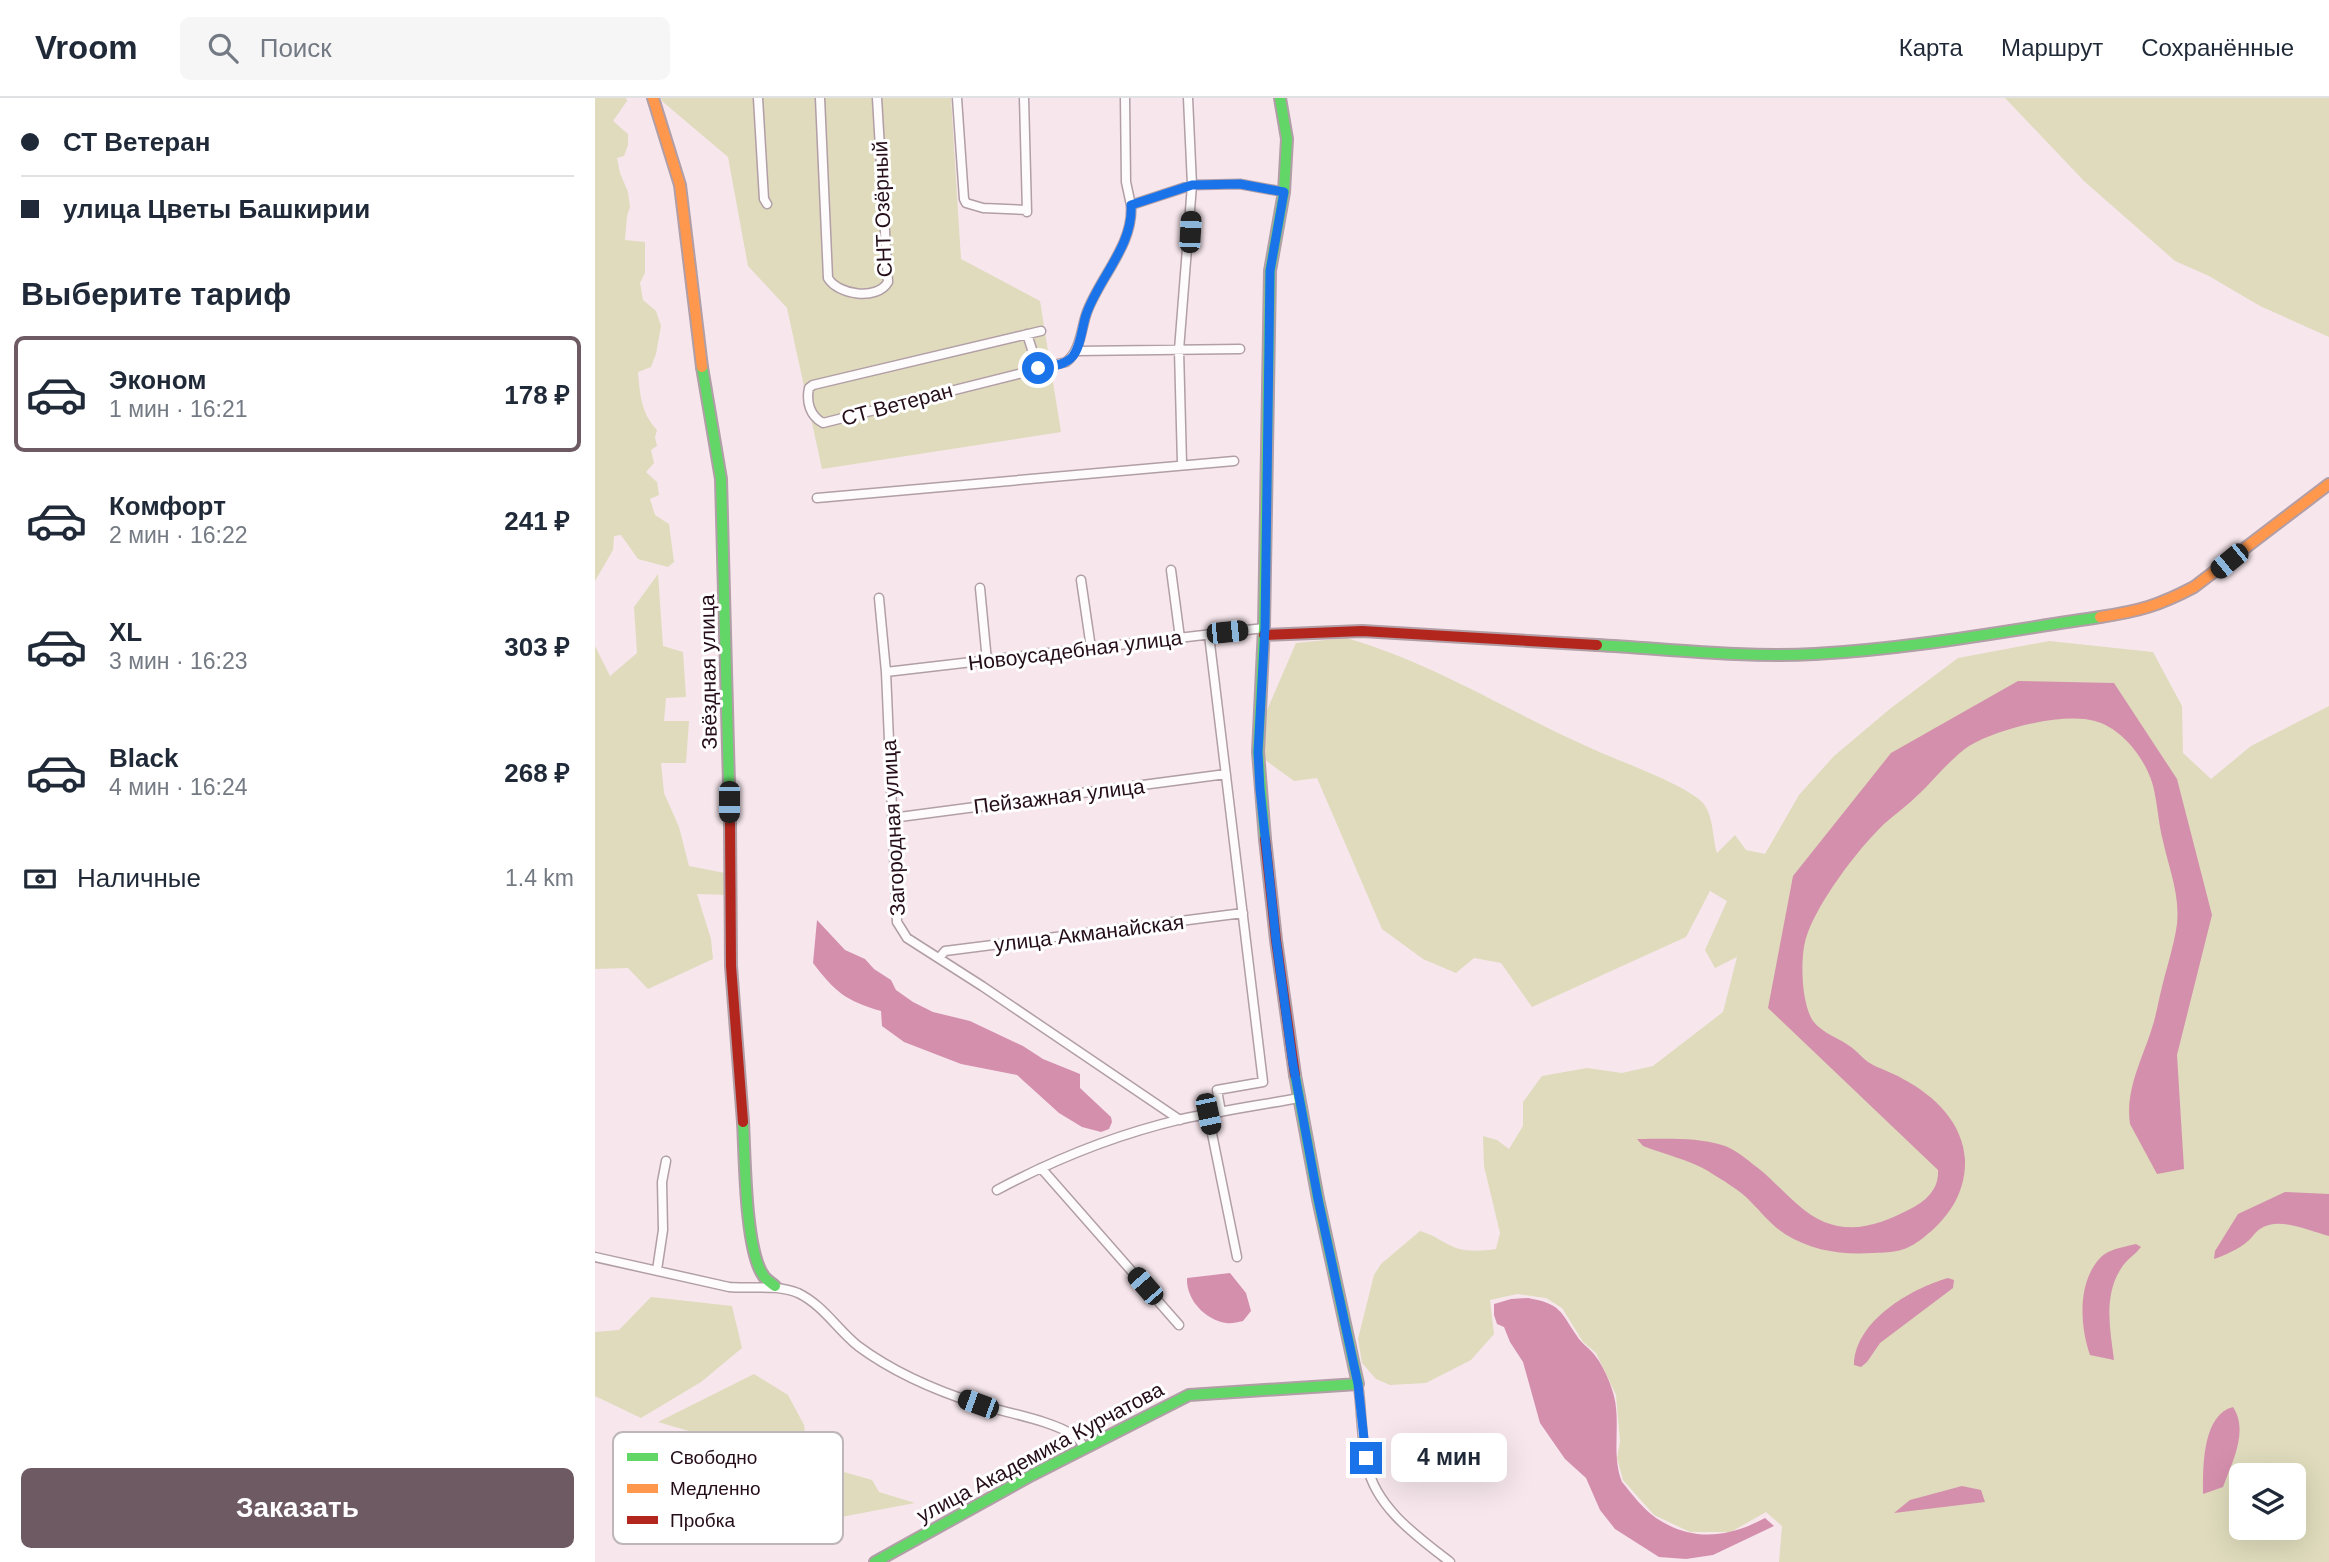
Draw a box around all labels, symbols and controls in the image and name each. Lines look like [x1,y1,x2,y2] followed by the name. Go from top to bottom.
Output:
[180,17,670,80] search box
[35,29,138,66] text: Vroom
[204,29,242,67] icon: search
[260,33,332,63] text: Поиск
[1899,34,1963,61] text: Карта
[2001,34,2103,61] text: Маршрут
[2141,34,2294,61] text: Сохранённые
[63,127,210,157] text: СТ Ветеран
[868,140,896,278] street label: СНТ Озёрный
[63,194,370,224] text: улица Цветы Башкирии
[1179,210,1202,254] car
[21,276,291,312] text: Выберите тариф
[1022,352,1054,384] route start
[25,363,88,426] icon: car
[109,365,207,395] text: Эконом
[839,378,955,430] street label: СТ Ветеран
[504,380,570,410] text: 178 ₽
[109,396,248,422] text: 1 мин · 16:21
[25,489,88,552] icon: car
[109,491,226,521] text: Комфорт
[504,506,570,536] text: 241 ₽
[109,522,248,548] text: 2 мин · 16:22
[2207,540,2252,582] car
[695,594,721,750] street label: Звёздная улица
[25,615,88,678] icon: car
[109,617,142,647] text: XL
[1206,619,1249,645] car
[967,625,1184,675] street label: Новоусадебная улица
[504,632,570,662] text: 303 ₽
[109,648,248,674] text: 3 мин · 16:23
[877,739,909,917] street label: Загородная улица
[25,741,88,804] icon: car
[109,743,178,773] text: Black
[504,758,570,788] text: 268 ₽
[109,774,248,800] text: 4 мин · 16:24
[972,774,1146,818] street label: Пейзажная улица
[719,781,740,823] car
[21,860,59,898] icon: cash
[77,863,201,893] text: Наличные
[505,865,574,891] text: 1.4 km
[993,910,1185,956] street label: улица Акманайская
[1194,1091,1223,1137] car
[1124,1263,1167,1309] car
[913,1377,1167,1527] street label: улица Академика Курчатова
[955,1387,1002,1421] car
[613,1432,843,1544] legend
[1391,1434,1506,1482] callout: 4 мин
[1350,1442,1382,1474] route end
[1417,1444,1481,1470] text: 4 мин
[670,1447,757,1468] text: Свободно
[2229,1463,2306,1540] map controls
[2229,1463,2306,1540] button: layers
[21,1468,574,1548] button: Заказать
[670,1478,760,1499] text: Медленно
[670,1510,735,1531] text: Пробка

